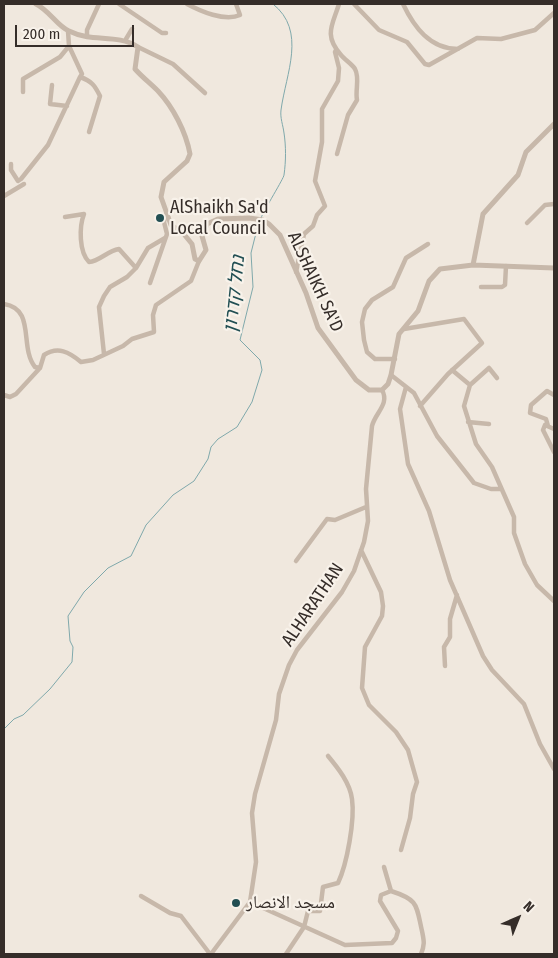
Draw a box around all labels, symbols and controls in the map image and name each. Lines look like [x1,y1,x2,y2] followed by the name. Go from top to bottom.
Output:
[18,15,136,47] scale bar
[23,25,60,43] text: 200 m
[170,197,269,240] place label: AlShaikh Sa'd Local Council
[154,212,166,224] marker: AlShaikh Sa'd Local Council
[282,229,348,335] street label: ALSHAIKH SA'D
[220,254,250,334] water label: נחל קדרון
[277,559,349,651] street label: ALHARATHAN
[246,892,335,914] place label: مسجد الانصار
[493,893,543,943] north arrow
[230,897,242,909] marker: مسجد الانصار
[520,898,538,916] text: N

